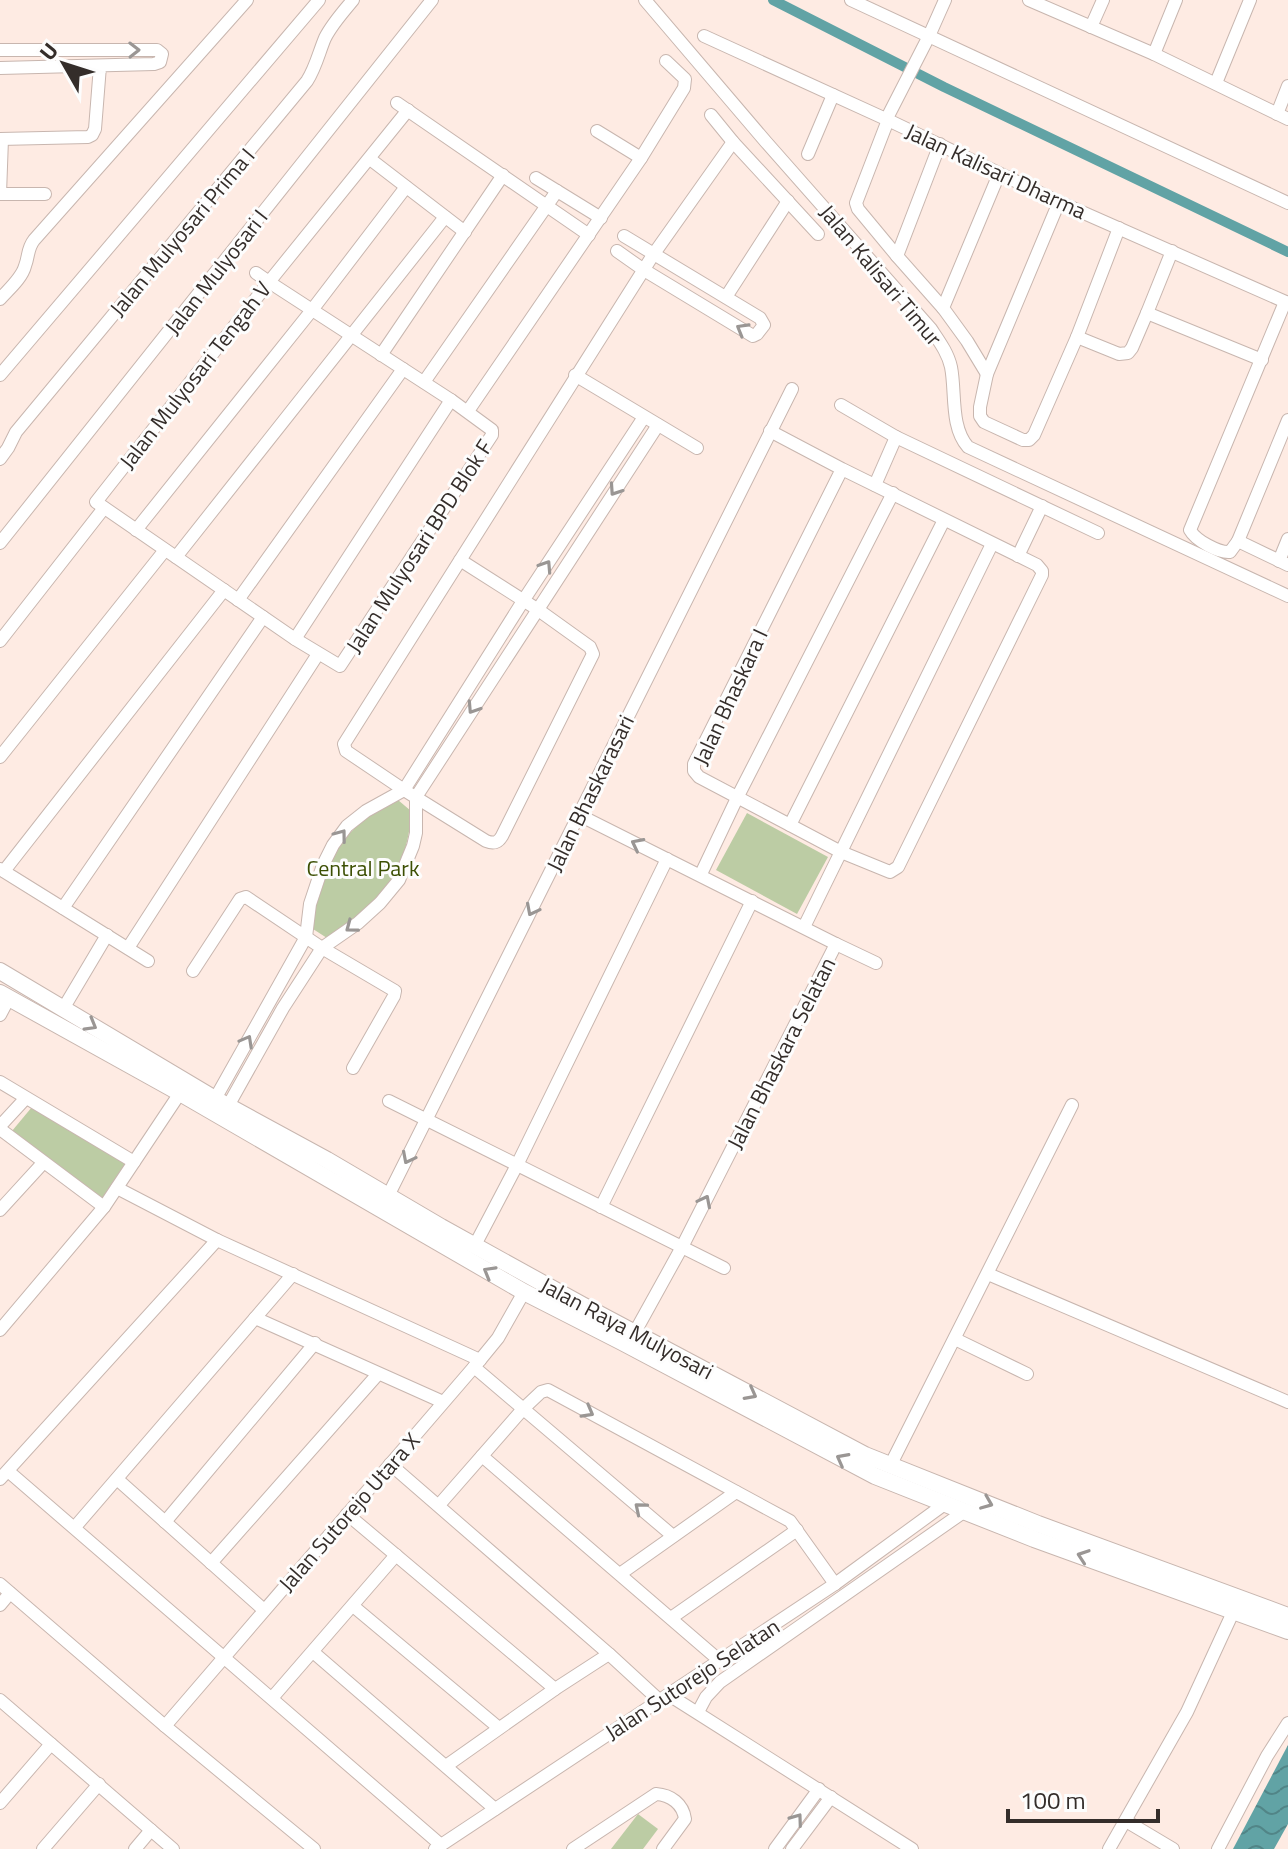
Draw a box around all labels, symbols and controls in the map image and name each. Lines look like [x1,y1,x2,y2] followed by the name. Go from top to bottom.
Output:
[24,24,104,104] north arrow
[31,35,66,68] text: U
[128,41,141,59] one-way arrow
[900,114,1092,228] street label: Jalan Kalisari Dharma
[101,140,263,324] street label: Jalan Mulyosari Prima I
[811,197,951,354] street label: Jalan Kalisari Timur
[156,202,276,342] street label: Jalan Mulyosari I
[111,274,279,476] street label: Jalan Mulyosari Tengah V
[736,323,751,339] one-way arrow
[337,432,501,660] street label: Jalan Mulyosari BPD Blok F
[610,481,625,496] one-way arrow
[537,560,552,575] one-way arrow
[684,623,776,771] street label: Jalan Bhaskara I
[468,699,483,714] one-way arrow
[537,709,643,877] street label: Jalan Bhaskarasari
[331,829,345,844] one-way arrow
[630,838,645,854] one-way arrow
[307,851,420,885] park label: Central Park
[526,901,542,916] one-way arrow
[345,918,360,932] one-way arrow
[718,951,844,1155] street label: Jalan Bhaskara Selatan
[82,1015,97,1031] one-way arrow
[237,1035,253,1049] one-way arrow
[402,1149,417,1164] one-way arrow
[696,1195,711,1210] one-way arrow
[483,1266,498,1282] one-way arrow
[534,1268,720,1388] street label: Jalan Raya Mulyosari
[743,1385,758,1400] one-way arrow
[580,1402,594,1417] one-way arrow
[270,1425,428,1599] street label: Jalan Sutorejo Utara X
[836,1454,851,1469] one-way arrow
[979,1493,993,1510] one-way arrow
[635,1503,649,1518] one-way arrow
[1077,1549,1091,1565] one-way arrow
[598,1610,786,1748] street label: Jalan Sutorejo Selatan
[1008,1773,1158,1823] scale bar
[1020,1782,1086,1818] text: 100 m
[787,1813,802,1828] one-way arrow

